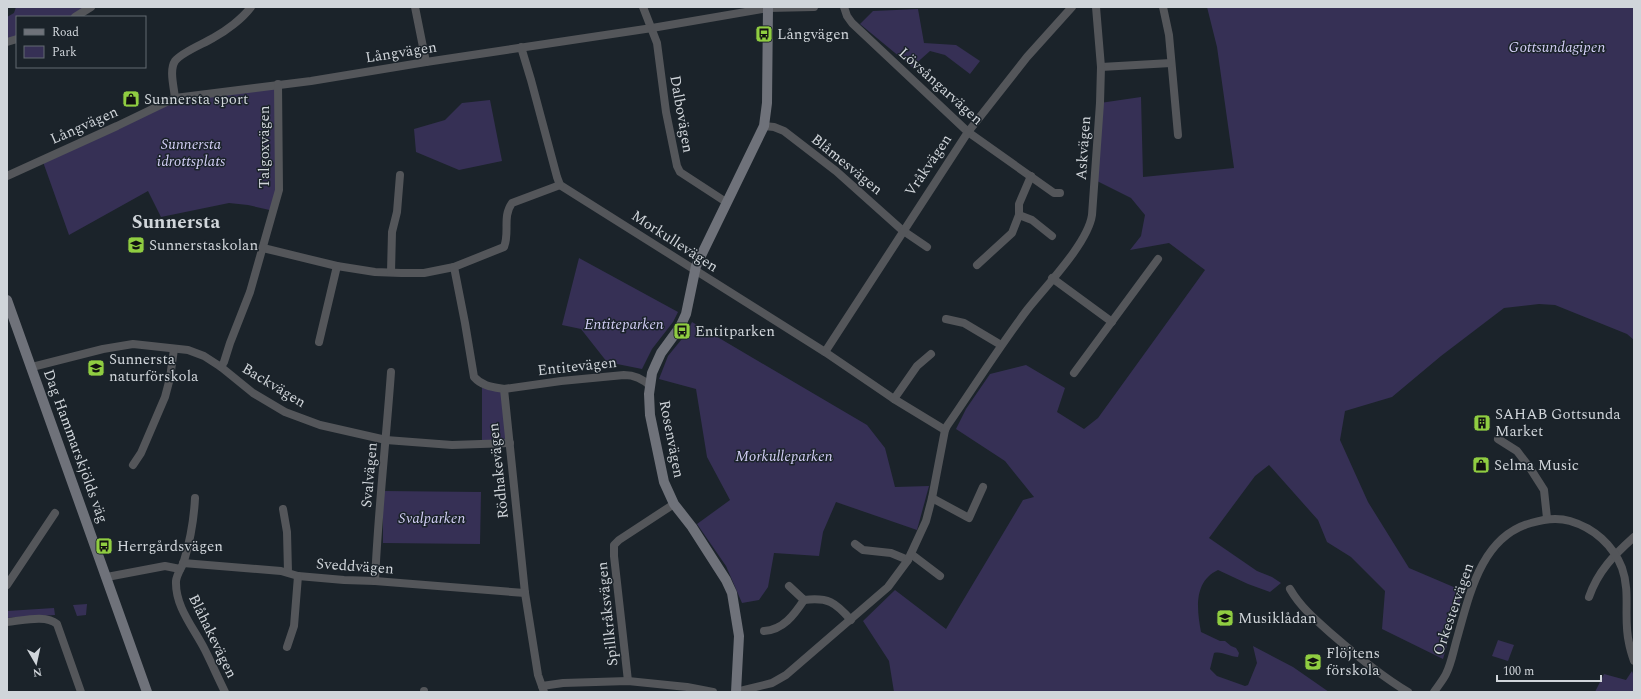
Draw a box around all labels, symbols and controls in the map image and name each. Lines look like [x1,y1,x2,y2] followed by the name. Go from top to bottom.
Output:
[16,16,146,68] legend
[52,23,79,42] text: Road
[777,23,849,46] place label: Långvägen
[754,24,774,44] bus stop icon: Långvägen
[364,35,439,69] street label: Långvägen
[1509,36,1605,59] park label: Gottsundagipen
[893,42,988,131] street label: Lövsångarvägen
[52,43,77,62] text: Park
[663,73,700,155] street label: Dalbovägen
[144,88,248,111] place label: Sunnersta sport
[121,89,141,109] shop icon: Sunnersta sport
[47,100,122,151] street label: Långvägen
[253,105,276,189] street label: Talgoxvägen
[1070,115,1097,181] street label: Askvägen
[806,128,888,201] street label: Blåmesvägen
[899,129,958,201] street label: Vråkvägen
[157,133,226,173] park label: Sunnersta idrottsplats
[627,205,723,278] street label: Morkullevägen
[132,208,220,237] district label: Sunnersta
[149,234,258,257] place label: Sunnerstaskolan
[126,235,146,255] school or university icon: Sunnerstaskolan
[584,313,664,336] park label: Entiteparken
[695,320,775,343] place label: Entitparken
[672,321,692,341] bus stop icon: Entitparken
[109,348,199,388] place label: Sunnersta naturförskola
[536,351,618,382] street label: Entitevägen
[237,357,310,414] street label: Backvägen
[86,358,106,378] school or university icon: Sunnersta naturförskola
[37,366,114,526] street label: Dag Hammarskjölds väg
[653,398,690,480] street label: Rosenvägen
[1495,403,1621,443] place label: SAHAB Gottsunda Market
[1472,413,1492,433] building icon: SAHAB Gottsunda Market
[482,422,515,520] street label: Rödhakevägen
[355,441,384,509] street label: Svalvägen
[735,445,833,468] park label: Morkulleparken
[1494,454,1579,477] place label: Selma Music
[1471,455,1491,475] shop icon: Selma Music
[399,507,466,530] park label: Svalparken
[117,535,223,558] place label: Herrgårdsvägen
[94,536,114,556] bus stop icon: Herrgårdsvägen
[315,552,395,581] street label: Sveddvägen
[1427,559,1480,659] street label: Orkestervägen
[591,560,624,667] street label: Spillkråksvägen
[182,590,243,682] street label: Blåhakevägen
[1238,607,1317,630] place label: Musiklådan
[1215,608,1235,628] school or university icon: Musiklådan
[1326,642,1380,682] place label: Flöjtens förskola
[16,643,56,683] north arrow
[1303,652,1323,672] school or university icon: Flöjtens förskola
[1497,657,1601,683] scale bar
[1503,662,1534,681] text: 100 m
[32,663,43,681] text: N

